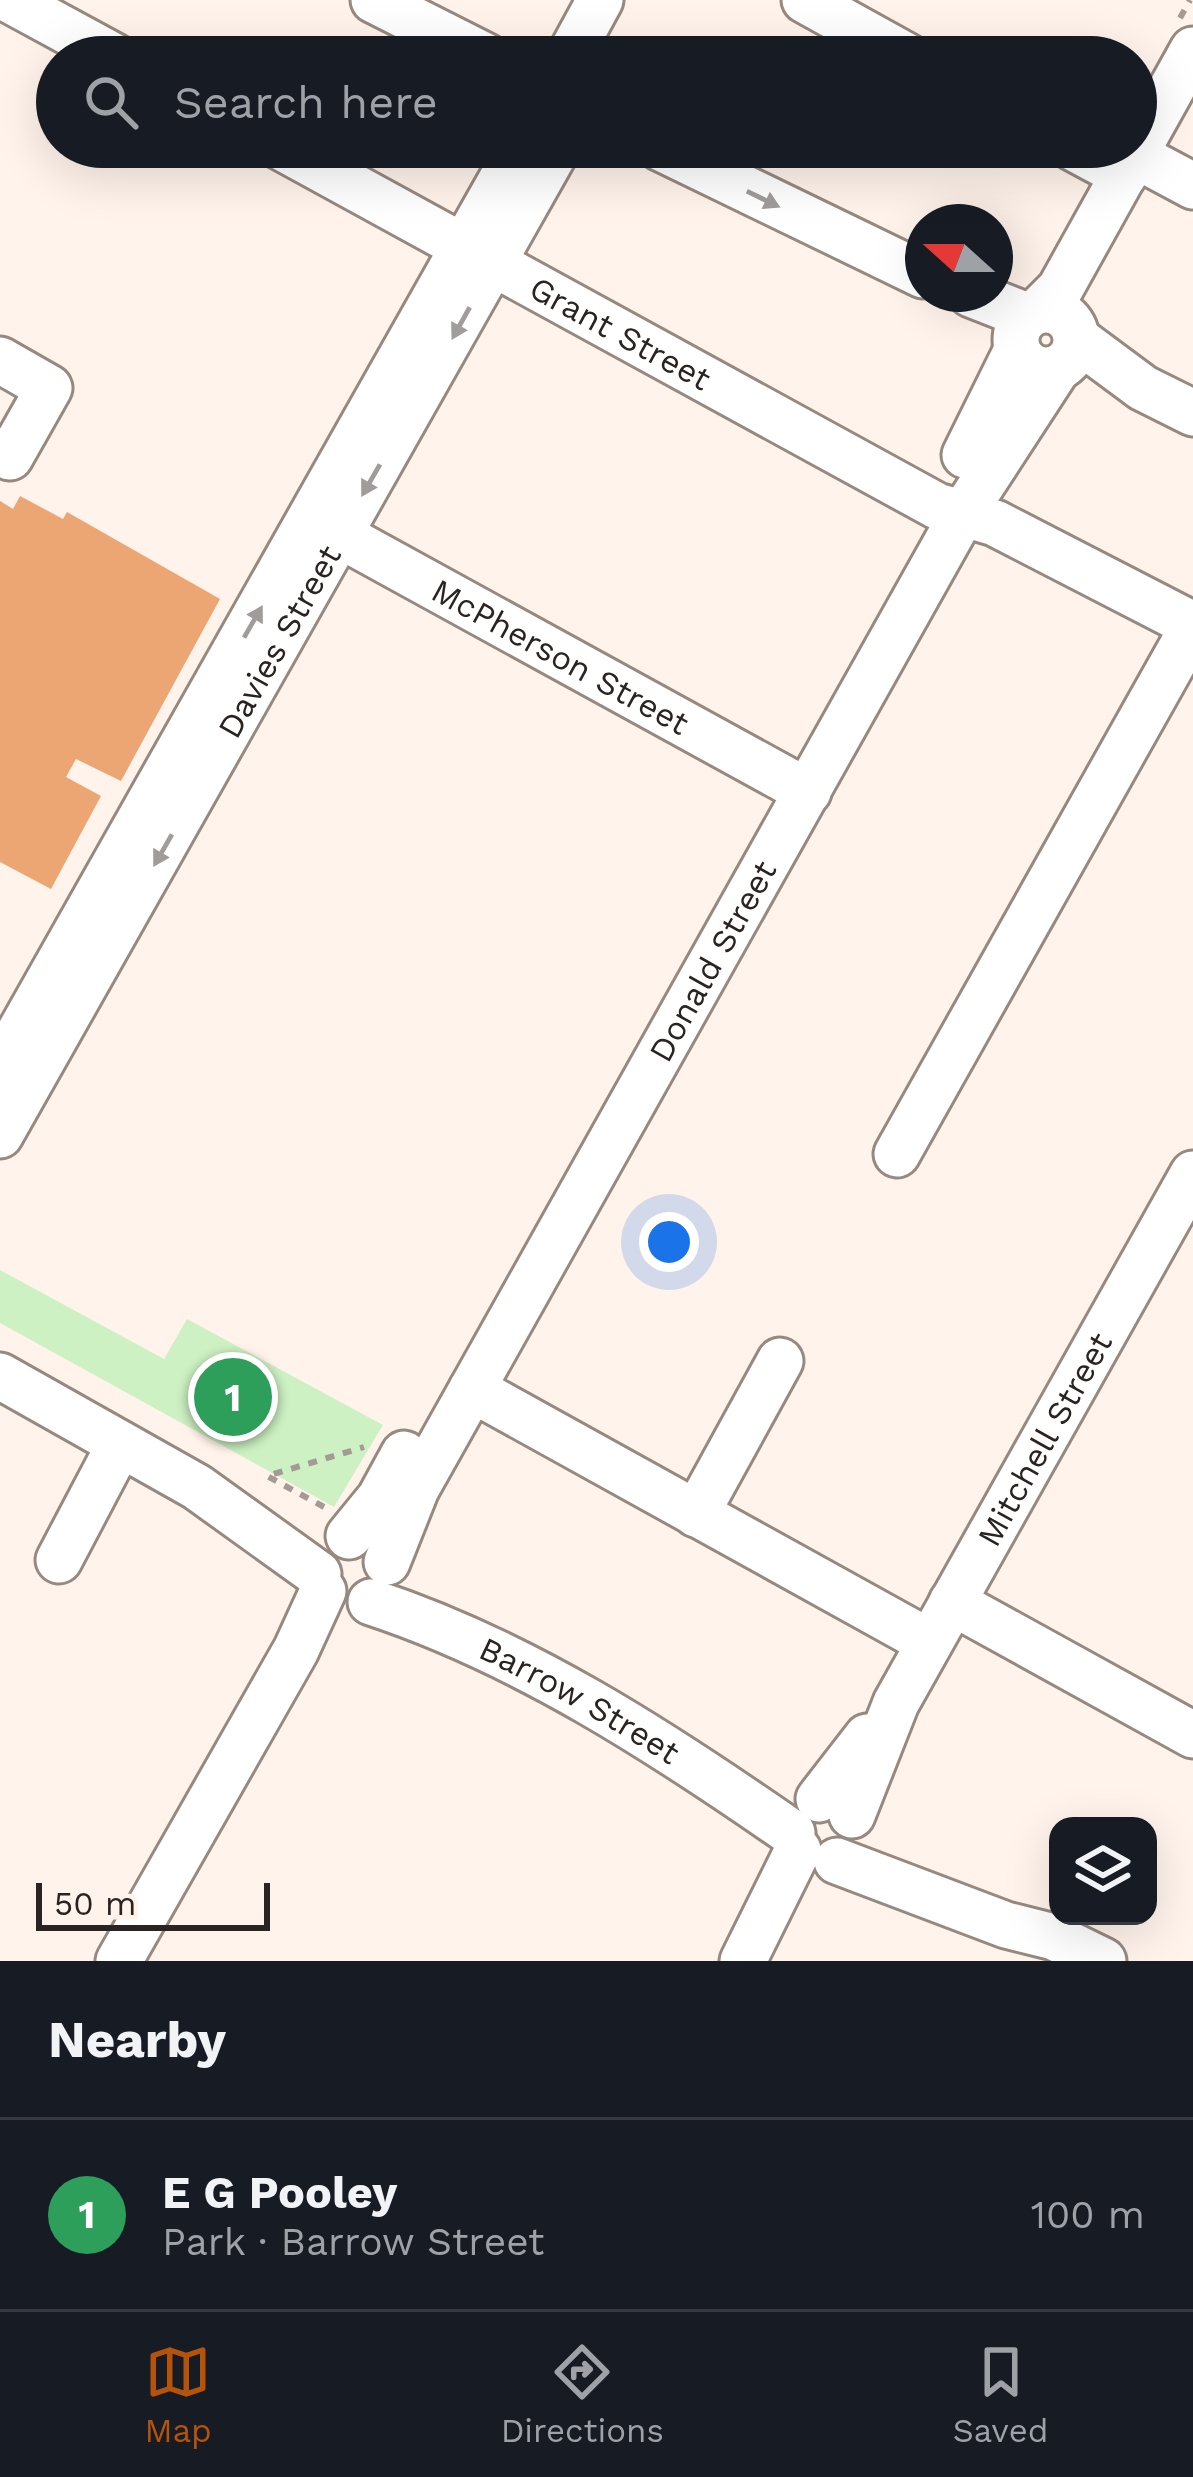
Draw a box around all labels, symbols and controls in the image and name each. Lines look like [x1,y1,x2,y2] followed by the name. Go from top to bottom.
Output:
[36,36,1157,168] search box
[78,69,144,135] icon: search
[174,76,438,129] text: Search here
[746,189,781,209] one-way arrow
[905,204,1013,312] north arrow
[523,268,718,398] street label: Grant Street
[451,306,472,340] one-way arrow
[361,463,382,497] one-way arrow
[209,538,349,745] street label: Davies Street
[425,571,696,743] street label: McPherson Street
[241,605,262,639] one-way arrow
[153,833,174,867] one-way arrow
[641,854,784,1068] street label: Donald Street
[639,1212,699,1272] your location
[969,1326,1120,1553] street label: Mitchell Street
[194,1352,272,1442] pin: 1
[473,1629,687,1772] street label: Barrow Street
[1049,1817,1157,1925] map controls
[1049,1817,1157,1925] button: layers
[36,1877,270,1930] scale bar
[54,1884,136,1923] text: 50 m
[48,2010,226,2069] text: Nearby
[162,2166,397,2219] text: E G Pooley
[79,2192,95,2237] text: 1
[1031,2192,1145,2237] text: 100 m
[162,2219,544,2264] text: Park · Barrow Street
[144,2339,212,2450] tab: Map
[501,2339,664,2450] tab: Directions
[953,2339,1049,2450] tab: Saved

